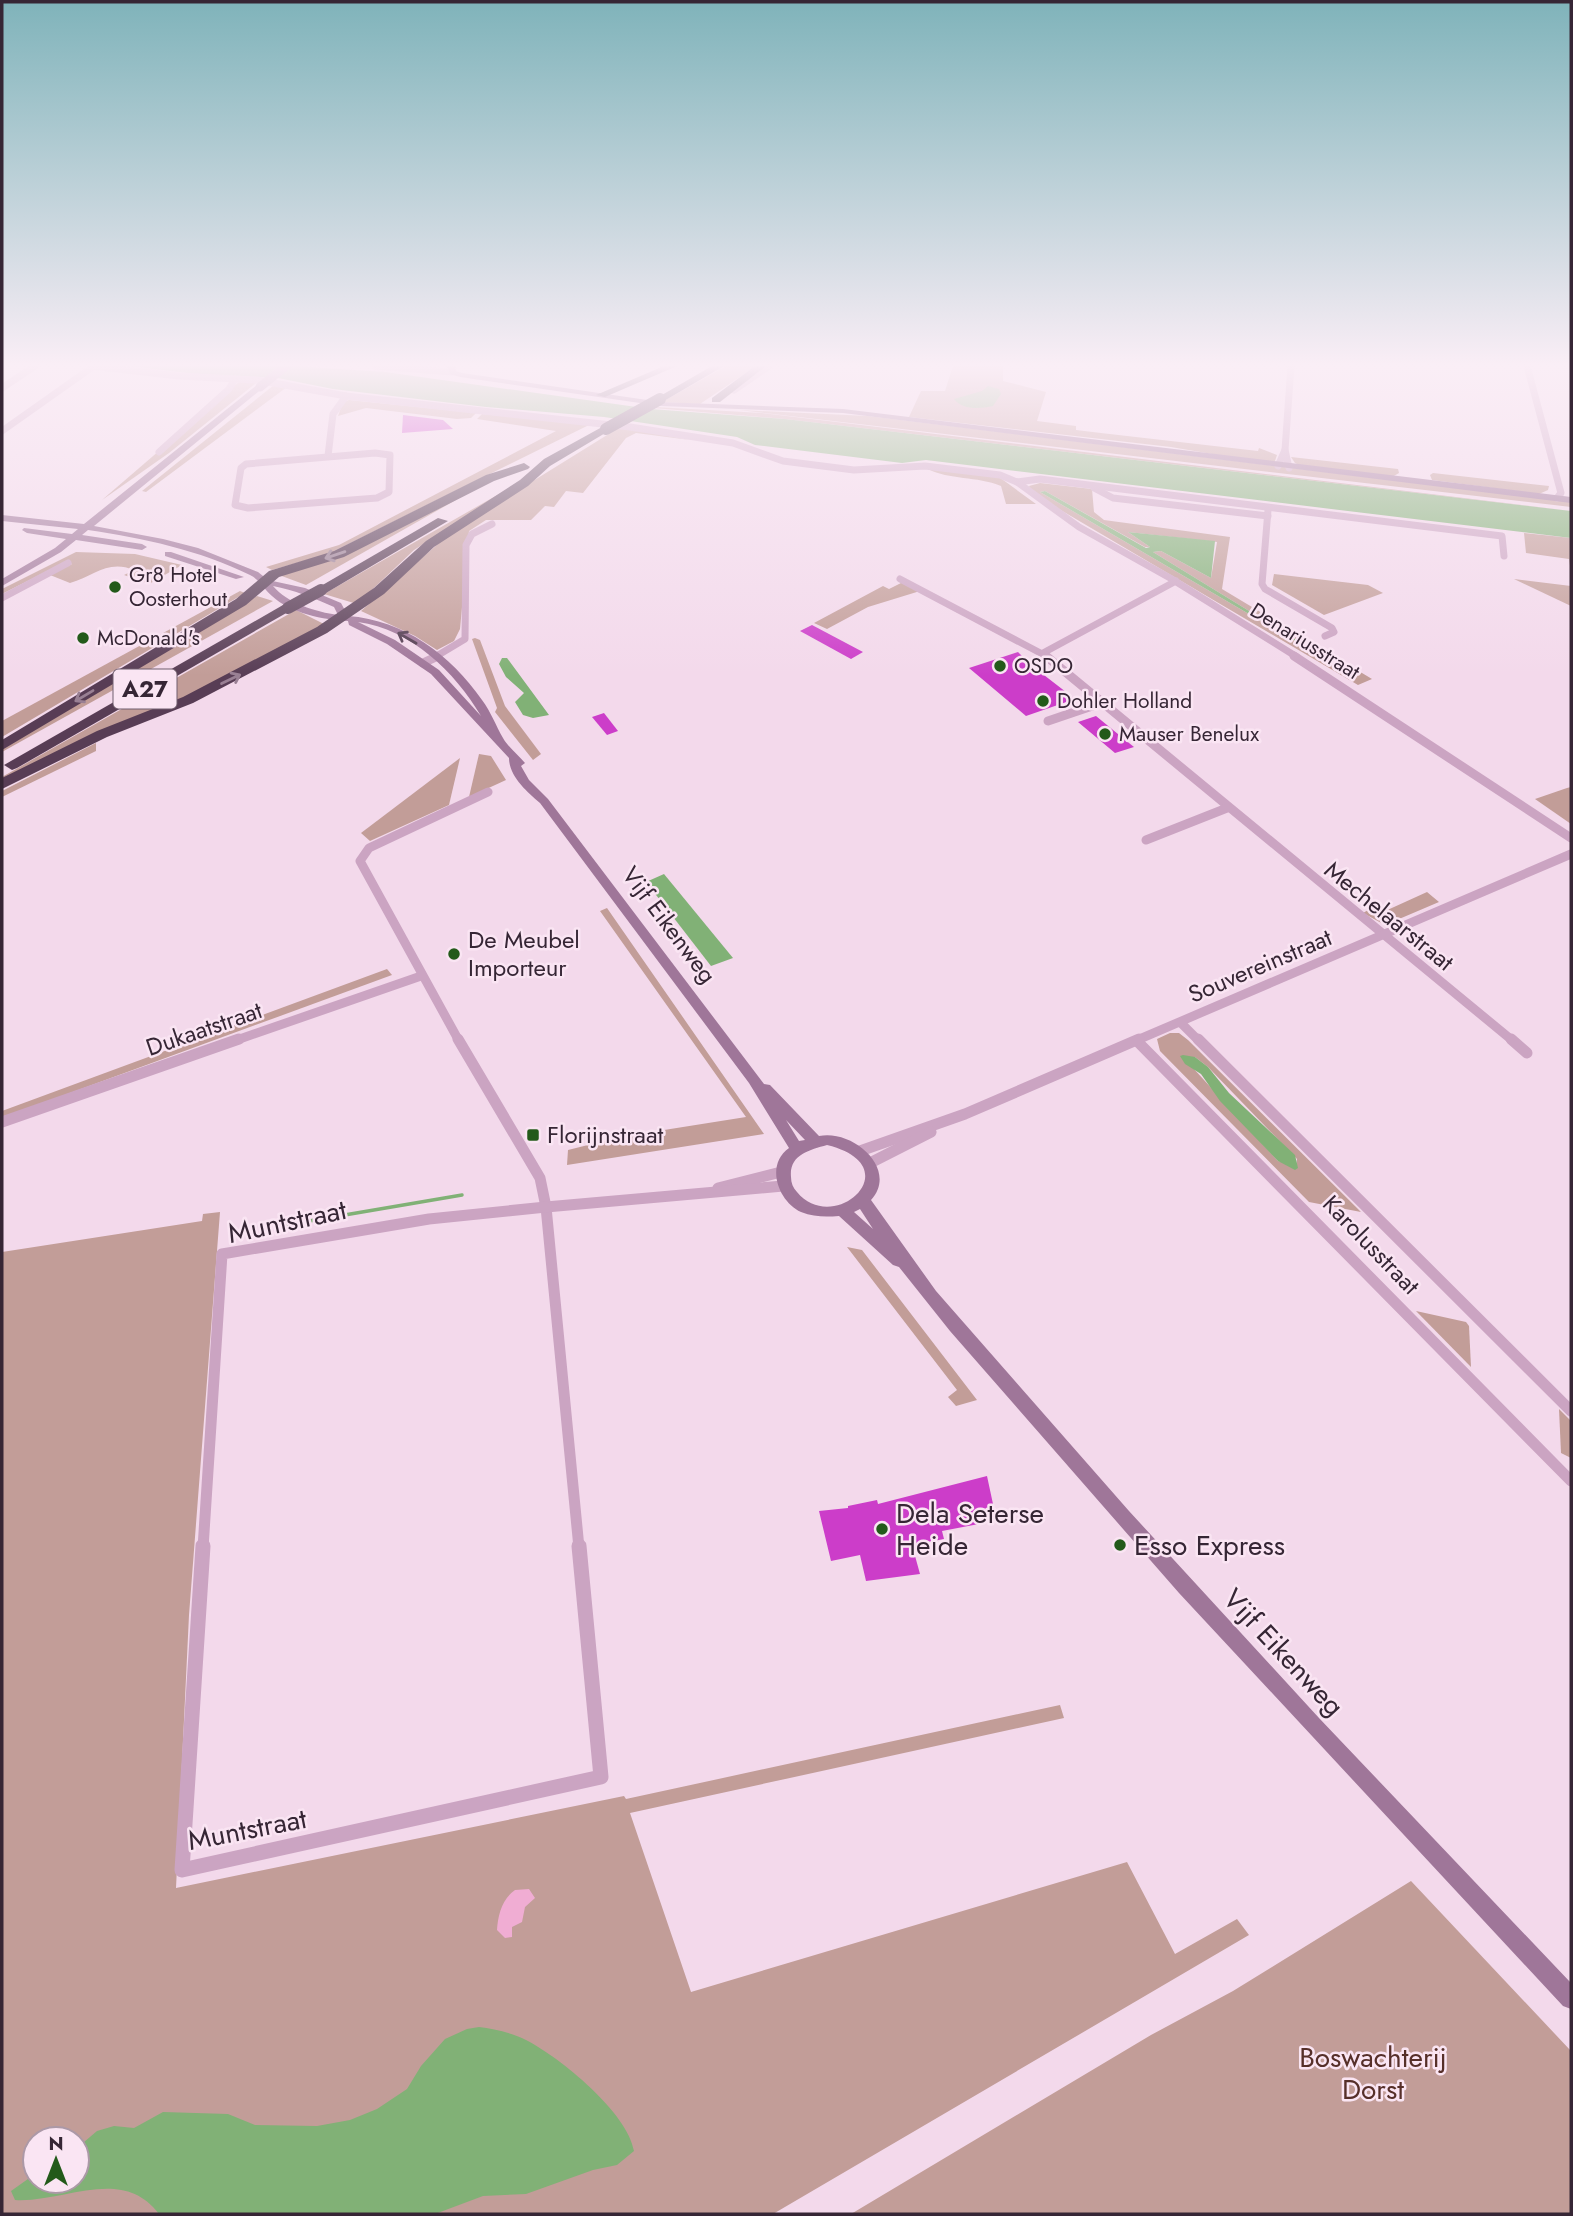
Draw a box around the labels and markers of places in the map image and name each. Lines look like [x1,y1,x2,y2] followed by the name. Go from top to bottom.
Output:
[129,560,227,614] place label: Gr8 Hotel Oosterhout
[107,579,123,595] marker: Gr8 Hotel Oosterhout
[97,623,200,653] place label: McDonald's
[75,630,91,646] marker: McDonald's
[1014,651,1073,681] place label: OSDO
[992,658,1008,674] marker: OSDO
[1057,686,1192,716] place label: Dohler Holland
[1035,693,1051,709] marker: Dohler Holland
[1119,719,1259,749] place label: Mauser Benelux
[1097,726,1113,742] marker: Mauser Benelux
[468,922,580,985] place label: De Meubel Importeur
[446,946,462,962] marker: De Meubel Importeur
[547,1117,663,1152] place label: Florijnstraat
[525,1127,541,1143] marker: Florijnstraat
[896,1493,1044,1566] place label: Dela Seterse Heide
[874,1521,890,1537] marker: Dela Seterse Heide
[1134,1525,1285,1566] place label: Esso Express
[1112,1537,1128,1553] marker: Esso Express

